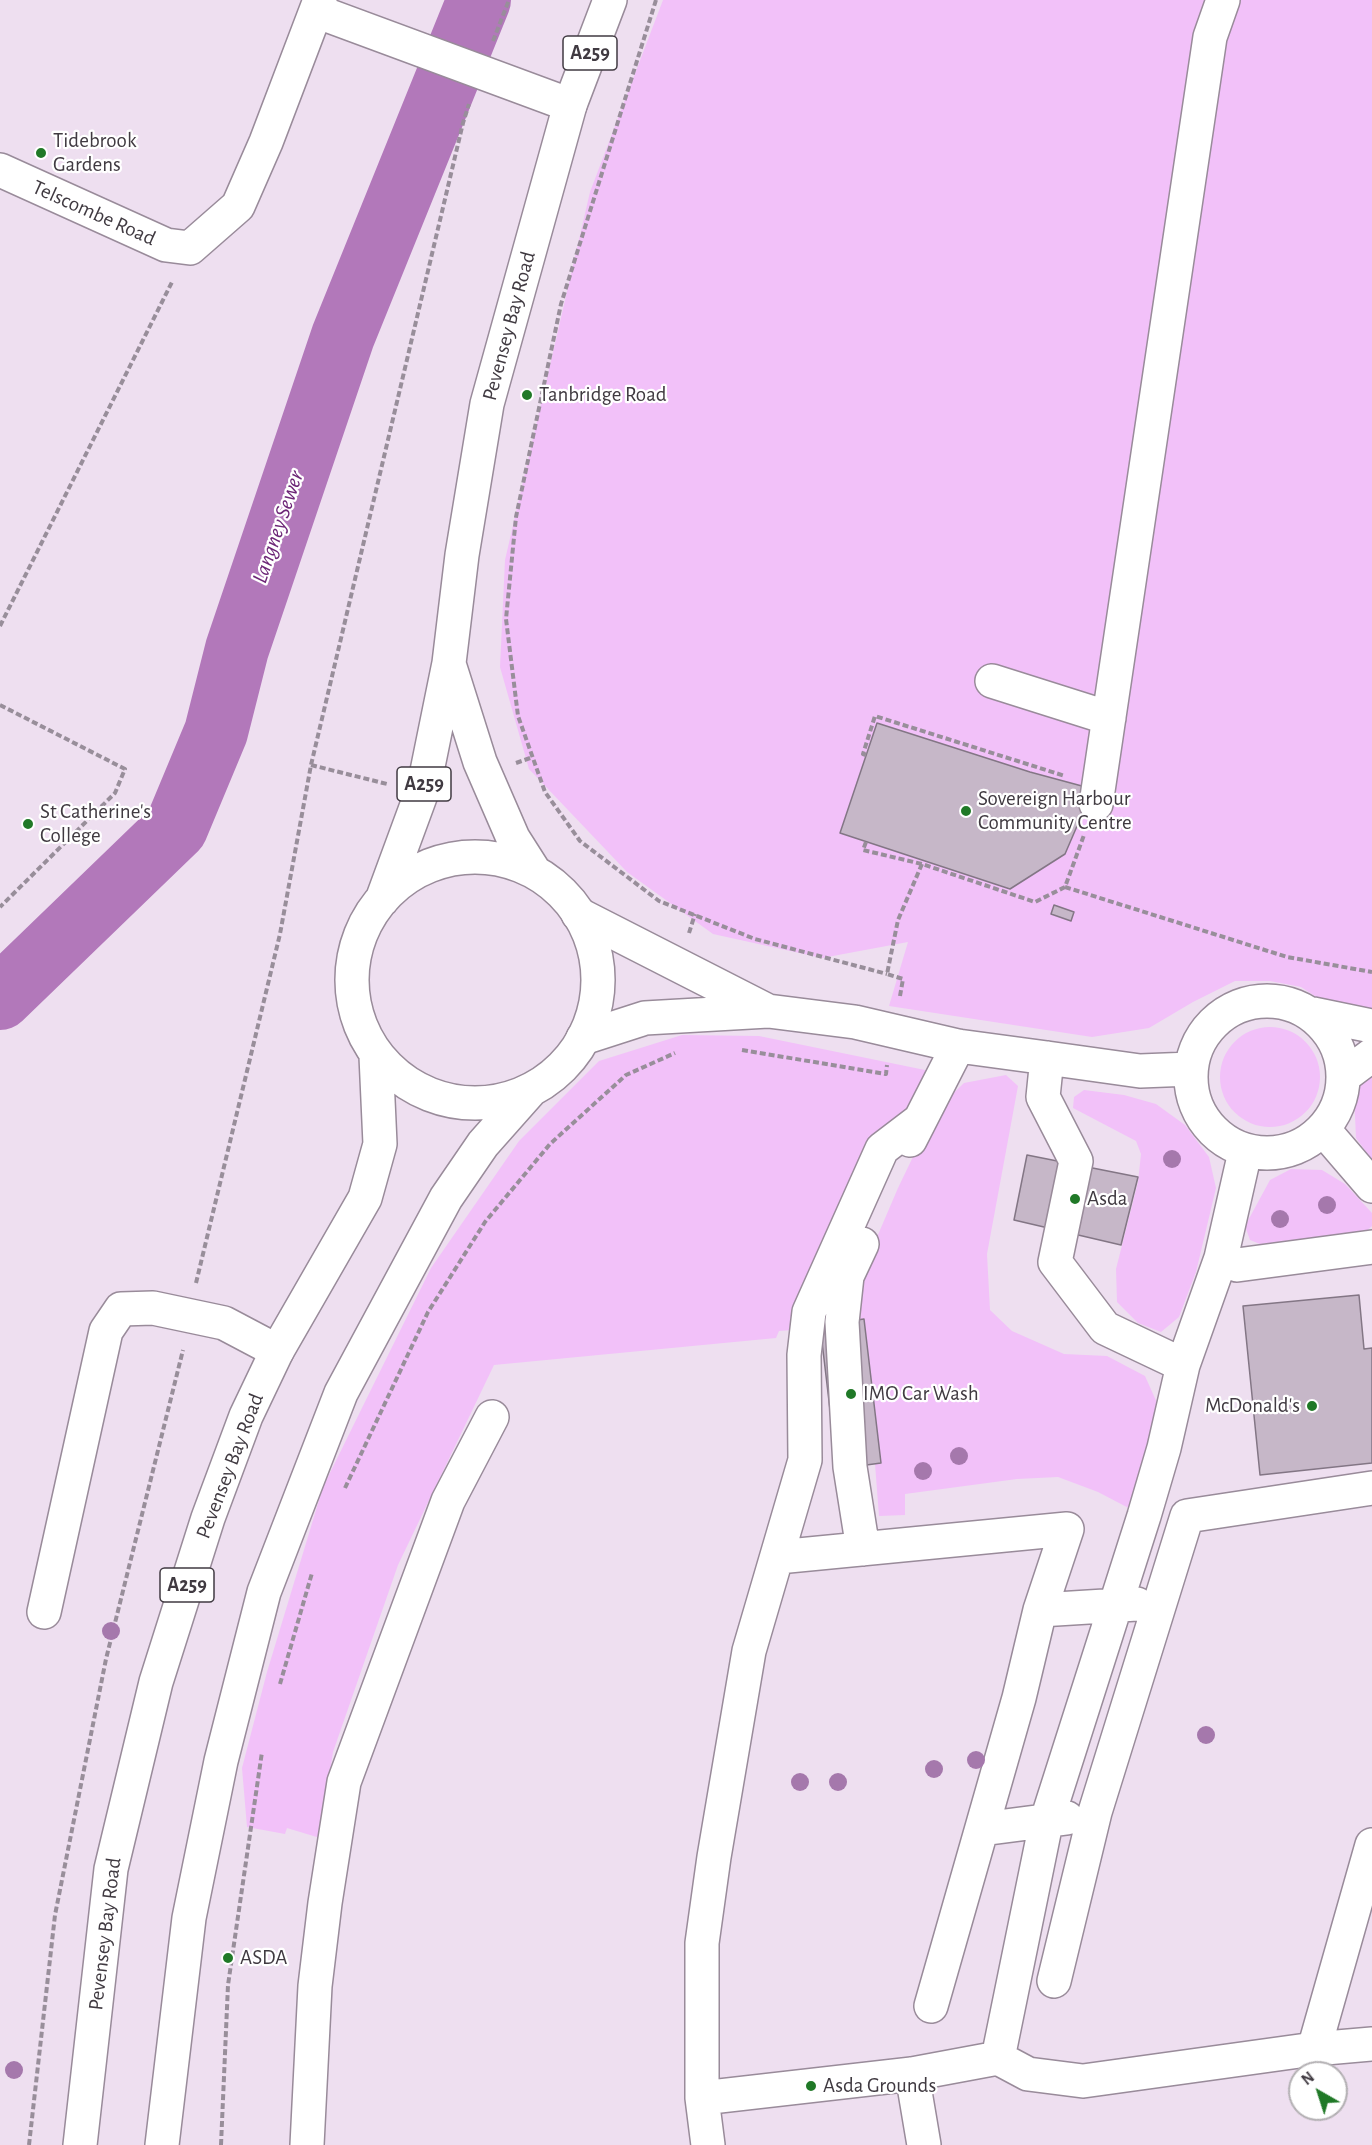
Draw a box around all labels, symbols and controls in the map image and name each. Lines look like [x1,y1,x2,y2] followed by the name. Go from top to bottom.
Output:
[563,36,617,70] road number: A259
[53,128,136,178] place label: Tidebrook Gardens
[34,146,48,160] marker: Tidebrook Gardens
[28,175,160,251] street label: Telscombe Road
[477,249,541,403] street label: Pevensey Bay Road
[539,382,667,408] place label: Tanbridge Road
[520,388,534,402] marker: Tanbridge Road
[246,467,310,587] water label: Langney Sewer
[397,767,451,801] road number: A259
[978,786,1132,836] place label: Sovereign Harbour Community Centre
[40,799,151,849] place label: St Catherine's College
[959,804,973,818] marker: Sovereign Harbour Community Centre
[21,817,35,831] marker: St Catherine's College
[1087,1186,1127,1212] place label: Asda
[1068,1192,1082,1206] marker: Asda
[863,1381,979,1407] place label: IMO Car Wash
[844,1387,858,1401] marker: IMO Car Wash
[191,1390,269,1542] street label: Pevensey Bay Road
[1205,1393,1300,1419] place label: McDonald's
[1305,1399,1319,1413] marker: McDonald's
[160,1568,214,1602] road number: A259
[83,1856,127,2012] street label: Pevensey Bay Road
[240,1945,287,1971] place label: ASDA
[221,1951,235,1965] marker: ASDA
[1288,2061,1348,2121] north arrow
[1299,2069,1317,2088] text: N
[823,2073,936,2099] place label: Asda Grounds
[804,2079,818,2093] marker: Asda Grounds

